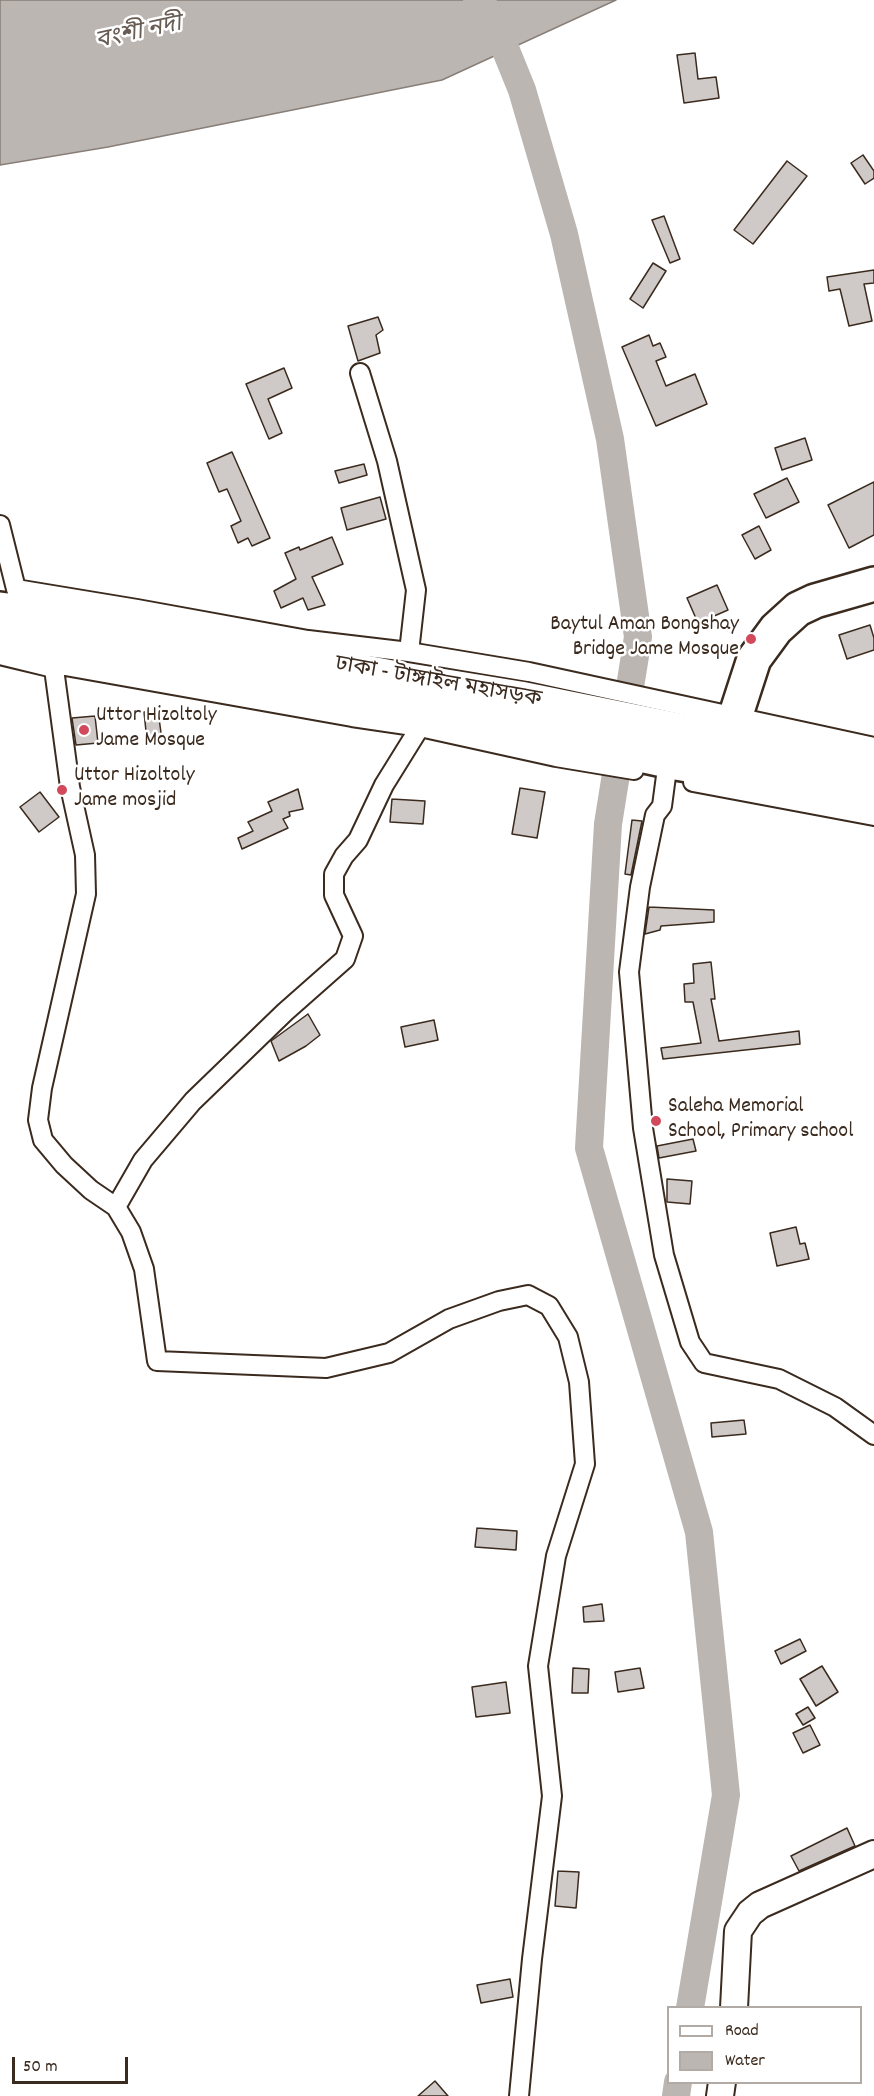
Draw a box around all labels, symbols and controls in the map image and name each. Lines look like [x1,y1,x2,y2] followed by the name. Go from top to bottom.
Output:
[93,12,185,58] water label: বংশী নদী
[550,613,739,664] place label: Baytul Aman Bongshay Bridge Jame Mosque
[744,632,758,646] marker: Baytul Aman Bongshay Bridge Jame Mosque
[333,653,543,715] street label: ঢাকা - টাঙ্গাইল মহাসড়ক
[96,704,217,756] place label: Uttor Hizoltoly Jame Mosque
[77,723,91,737] marker: Uttor Hizoltoly Jame Mosque
[74,764,195,816] place label: Uttor Hizoltoly Jame mosjid
[55,783,69,797] marker: Uttor Hizoltoly Jame mosjid
[668,1095,853,1146] place label: Saleha Memorial School, Primary school
[649,1114,663,1128] marker: Saleha Memorial School, Primary school
[667,2006,862,2084] legend
[725,2019,759,2044] text: Road
[15,2045,130,2083] scale bar
[725,2049,765,2074] text: Water
[23,2055,58,2080] text: 50 m

